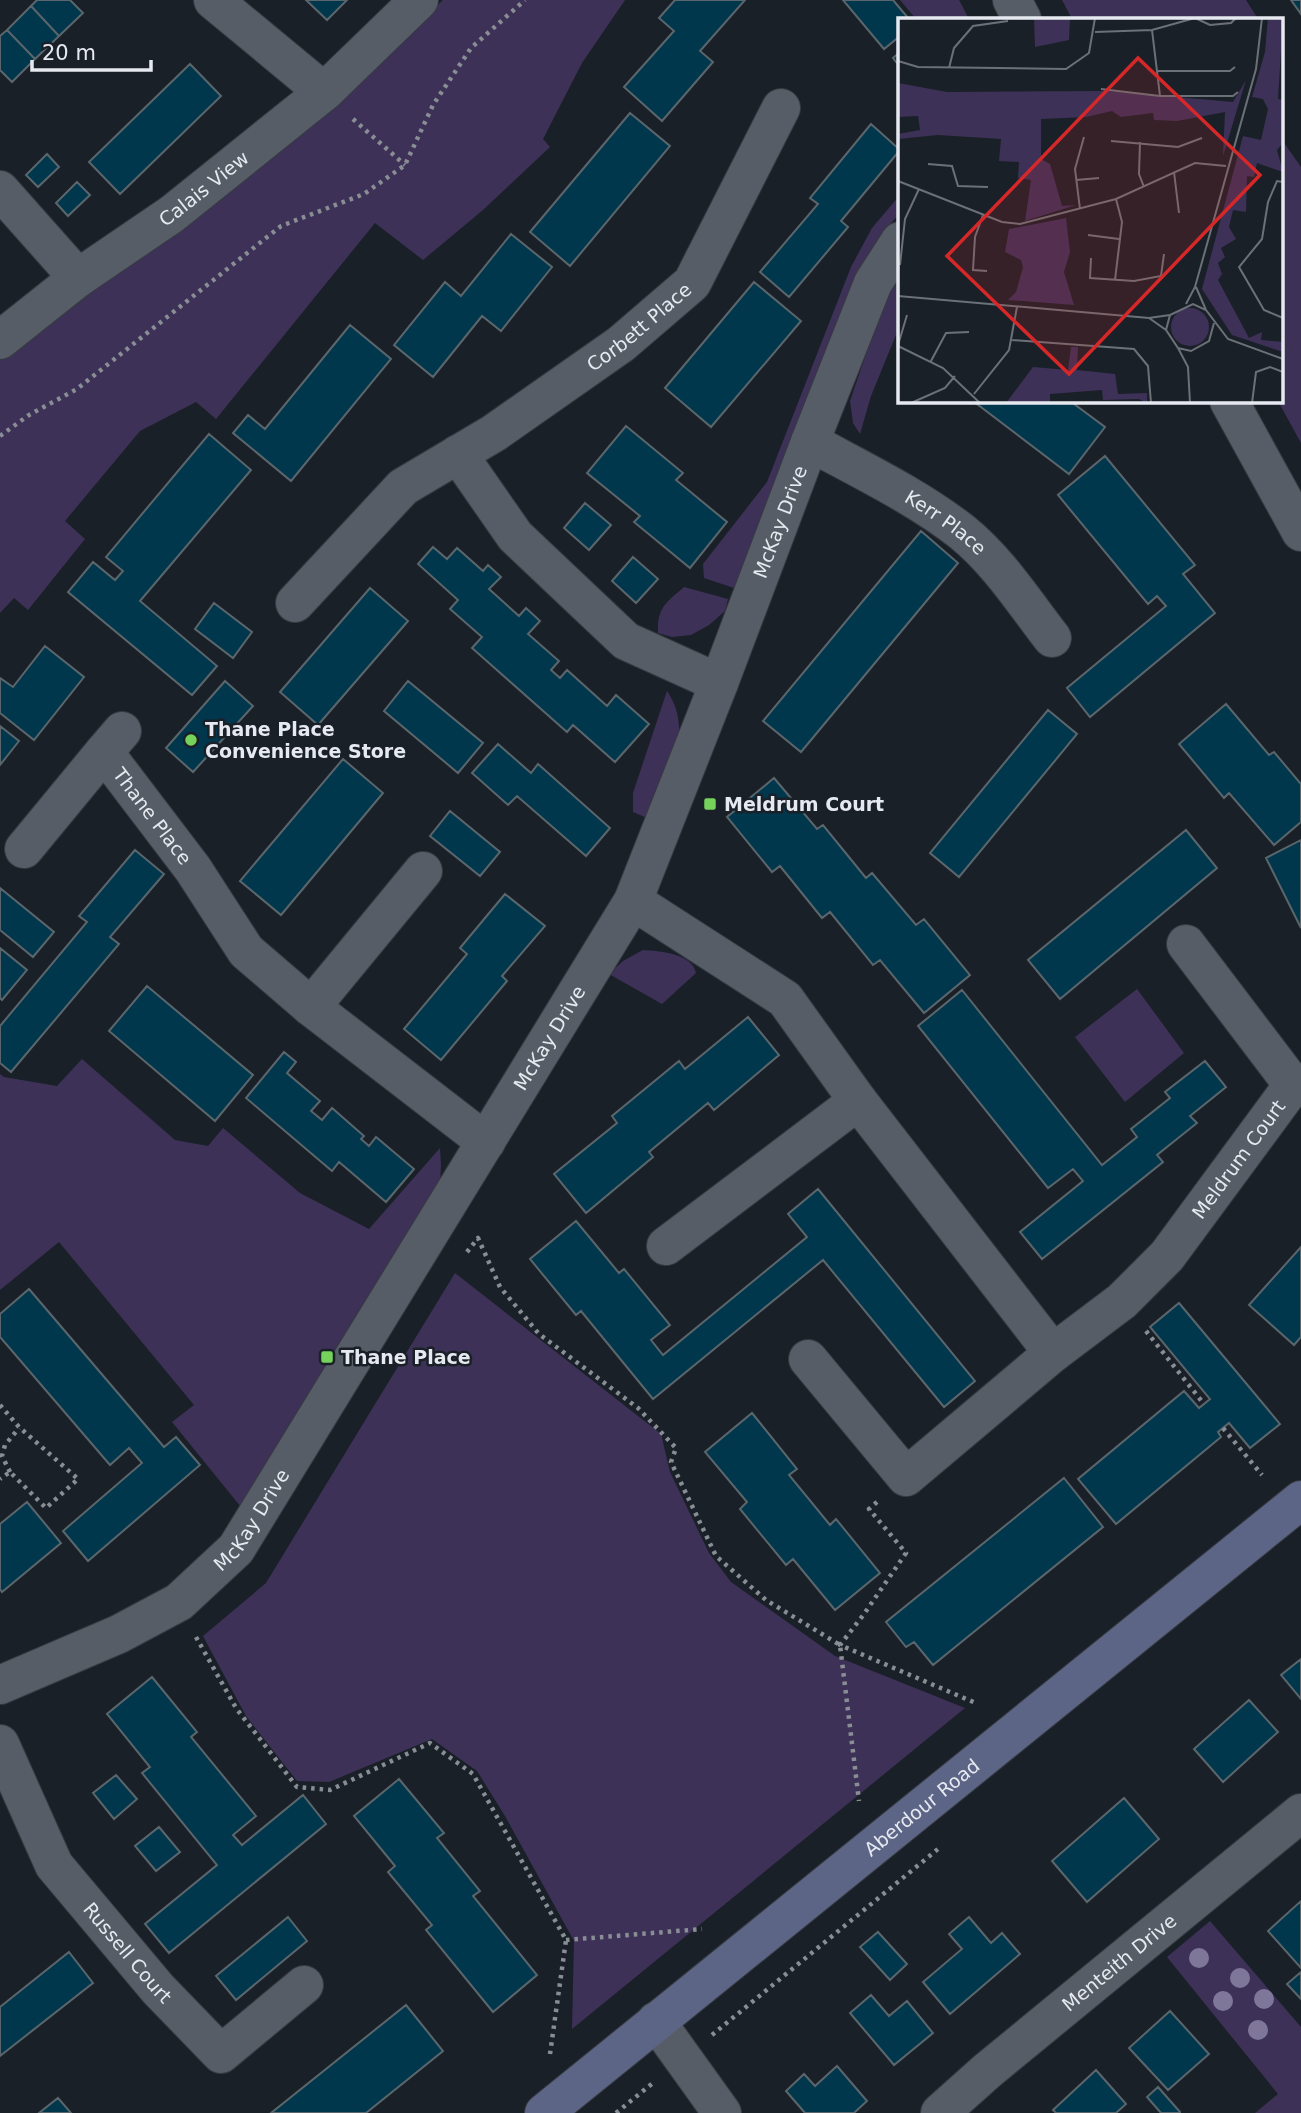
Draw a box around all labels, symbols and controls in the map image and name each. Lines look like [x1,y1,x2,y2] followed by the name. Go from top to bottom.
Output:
[898,18,1284,402] inset map
[32,28,150,72] scale bar
[42,41,96,65] text: 20 m
[155,146,253,231] street label: Calais View
[582,278,695,376] street label: Corbett Place
[749,462,811,581] street label: McKay Drive
[901,486,991,559] street label: Kerr Place
[205,718,406,762] place label: Thane Place Convenience Store
[183,732,199,748] marker: Thane Place Convenience Store
[108,762,196,869] street label: Thane Place
[724,793,884,815] place label: Meldrum Court
[702,796,718,812] marker: Meldrum Court
[509,981,590,1094] street label: McKay Drive
[1187,1095,1289,1223] street label: Meldrum Court
[341,1346,471,1368] place label: Thane Place
[319,1349,335,1365] marker: Thane Place
[209,1465,293,1575] street label: McKay Drive
[860,1754,984,1860] street label: Aberdour Road
[79,1898,176,2007] street label: Russell Court
[1058,1909,1180,2016] street label: Menteith Drive

